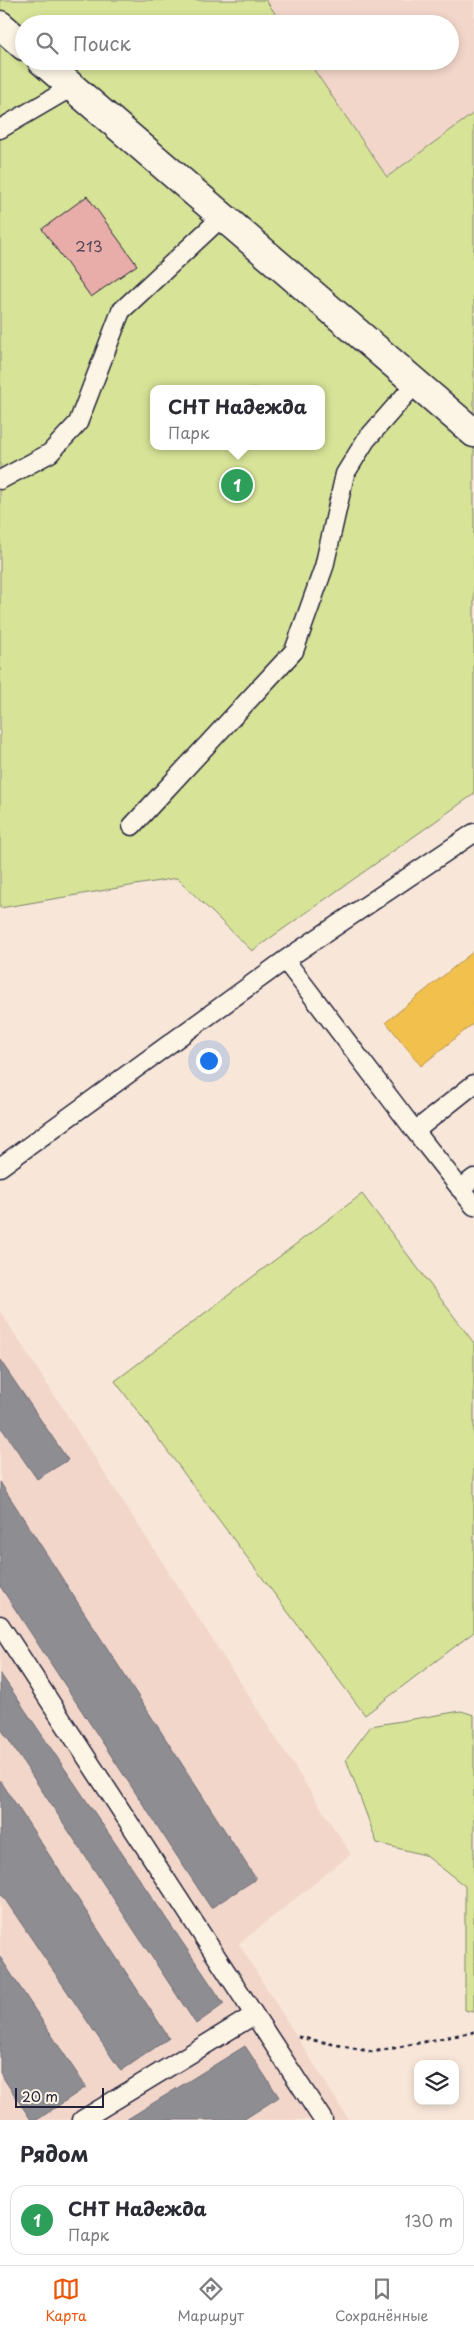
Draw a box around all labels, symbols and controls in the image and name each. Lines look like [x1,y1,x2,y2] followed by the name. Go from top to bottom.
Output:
[15,15,459,70] search box
[33,29,61,57] icon: search
[73,29,131,57] text: Поиск
[75,234,103,257] house number: 213
[150,385,325,450] popup
[168,392,307,420] text: СНТ Надежда
[168,420,209,444] text: Парк
[221,466,253,504] pin: 1
[196,1048,222,1074] your location
[414,2060,459,2105] map controls
[414,2060,459,2105] button: layers
[15,2085,104,2108] scale bar
[22,2086,58,2107] text: 20 m
[20,2137,88,2169] text: Рядом
[68,2194,207,2222] text: СНТ Надежда
[33,2208,41,2232] text: 1
[405,2208,453,2232] text: 130 m
[68,2222,109,2246] text: Парк
[46,2275,87,2326] tab: Карта
[178,2275,244,2326] tab: Маршрут
[335,2275,428,2326] tab: Сохранённые

